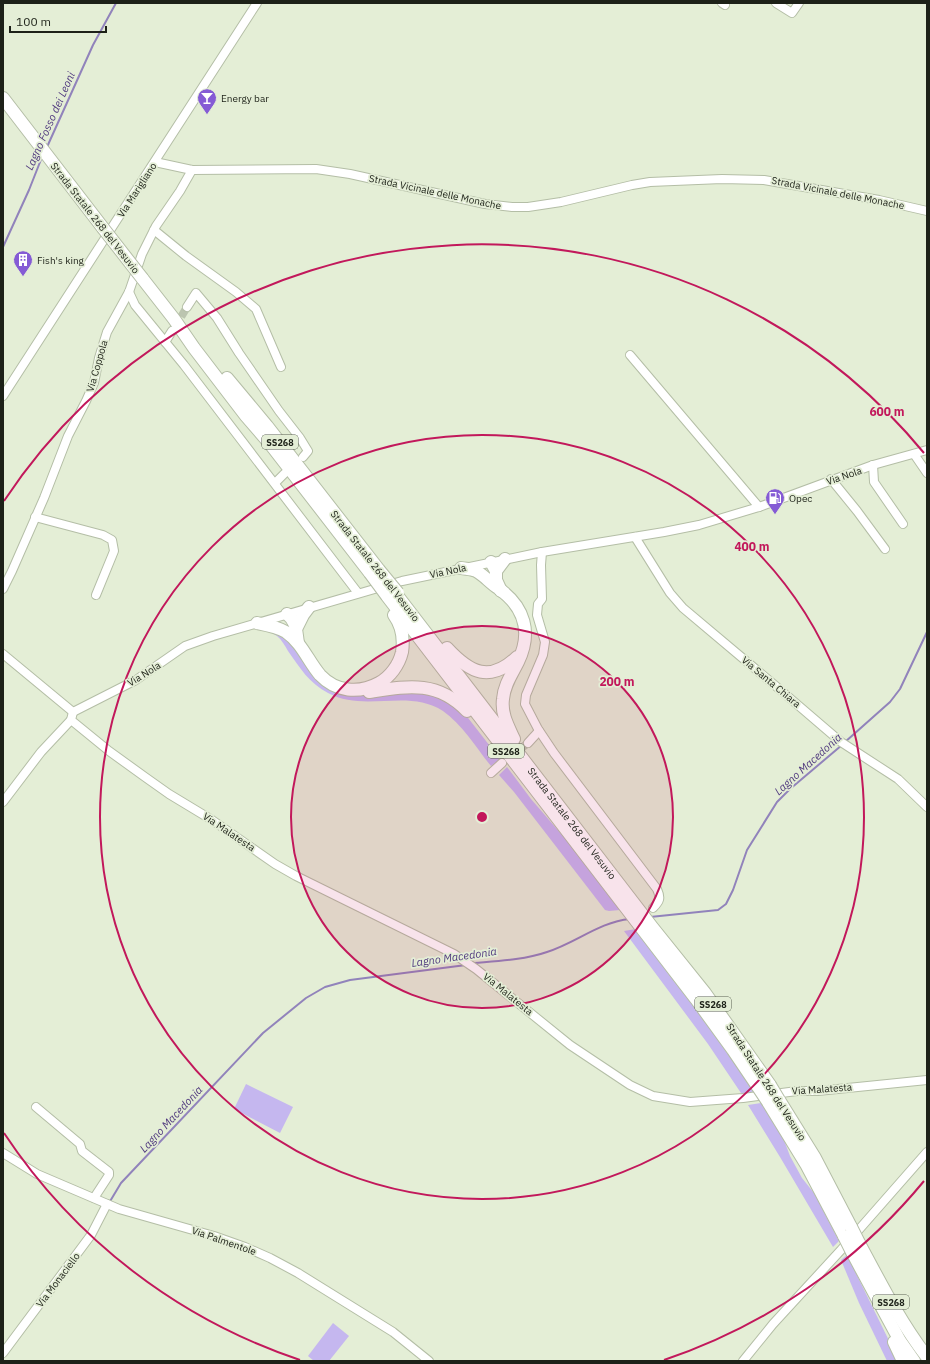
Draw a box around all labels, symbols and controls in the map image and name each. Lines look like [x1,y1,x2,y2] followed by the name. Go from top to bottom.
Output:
[10,8,106,34] scale bar
[16,14,51,29] text: 100 m
[22,70,78,172] water label: Lagno Fosso dei Leoni
[196,87,218,115] bar icon: Energy bar
[221,92,269,105] place label: Energy bar
[48,160,143,276] street label: Strada Statale 268 del Vesuvio
[114,160,160,220] street label: Via Marigliano
[368,172,503,212] street label: Strada Vicinale delle Monache
[771,174,906,212] street label: Strada Vicinale delle Monache
[12,249,34,277] building icon: Fish's king
[37,254,85,267] place label: Fish's king
[83,338,111,393] street label: Via Coppola
[869,404,905,419] text: 600 m
[262,435,298,449] road number: SS268
[824,464,864,488] street label: Via Nola
[764,487,786,515] fuel station icon: Opec
[789,492,812,505] place label: Opec
[328,508,423,624] street label: Strada Statale 268 del Vesuvio
[734,539,770,554] text: 400 m
[429,561,468,581] street label: Via Nola
[739,654,804,711] street label: Via Santa Chiara
[125,658,164,689] street label: Via Nola
[599,674,635,689] text: 200 m
[771,730,845,798] water label: Lagno Macedonia
[488,744,524,758] road number: SS268
[525,765,619,882] street label: Strada Statale 268 del Vesuvio
[200,810,258,855] street label: Via Malatesta
[475,810,489,824] centre of rings
[410,944,498,970] water label: Lagno Macedonia
[480,970,536,1018] street label: Via Malatesta
[695,997,731,1011] road number: SS268
[723,1021,809,1144] street label: Strada Statale 268 del Vesuvio
[791,1080,853,1098] street label: Via Malatesta
[137,1083,205,1155] water label: Lagno Macedonia
[190,1224,259,1258] street label: Via Palmentole
[33,1250,83,1310] street label: Via Monaciello
[873,1295,909,1309] road number: SS268

